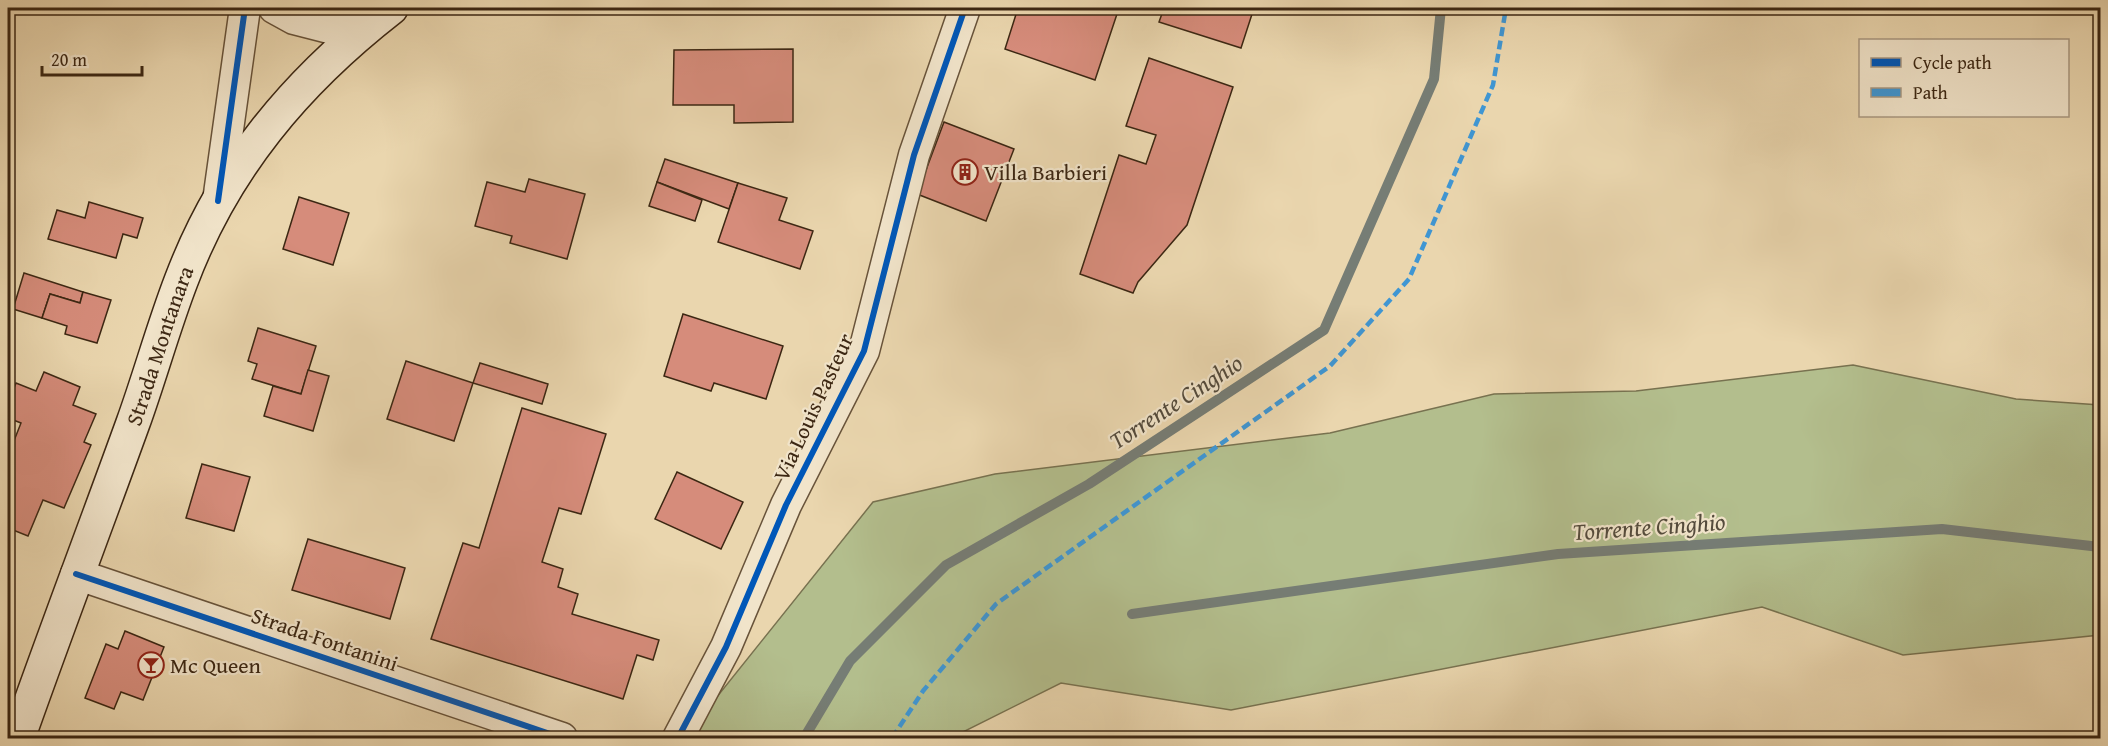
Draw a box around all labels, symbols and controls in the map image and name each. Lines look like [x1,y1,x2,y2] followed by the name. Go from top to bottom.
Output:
[42,39,142,77] scale bar
[1859,39,2069,117] legend
[51,46,87,73] text: 20 m
[1913,49,1992,76] text: Cycle path
[1913,79,1948,106] text: Path
[984,156,1107,188] place label: Villa Barbieri
[950,157,980,187] building icon: Villa Barbieri
[117,260,202,430] street label: Strada Montanara
[765,328,861,486] street label: Via Louis Pasteur
[1102,345,1249,458] water label: Torrente Cinghio
[1571,504,1726,549] water label: Torrente Cinghio
[247,599,403,679] street label: Strada Fontanini
[170,649,262,681] place label: Mc Queen
[136,650,166,680] bar icon: Mc Queen

